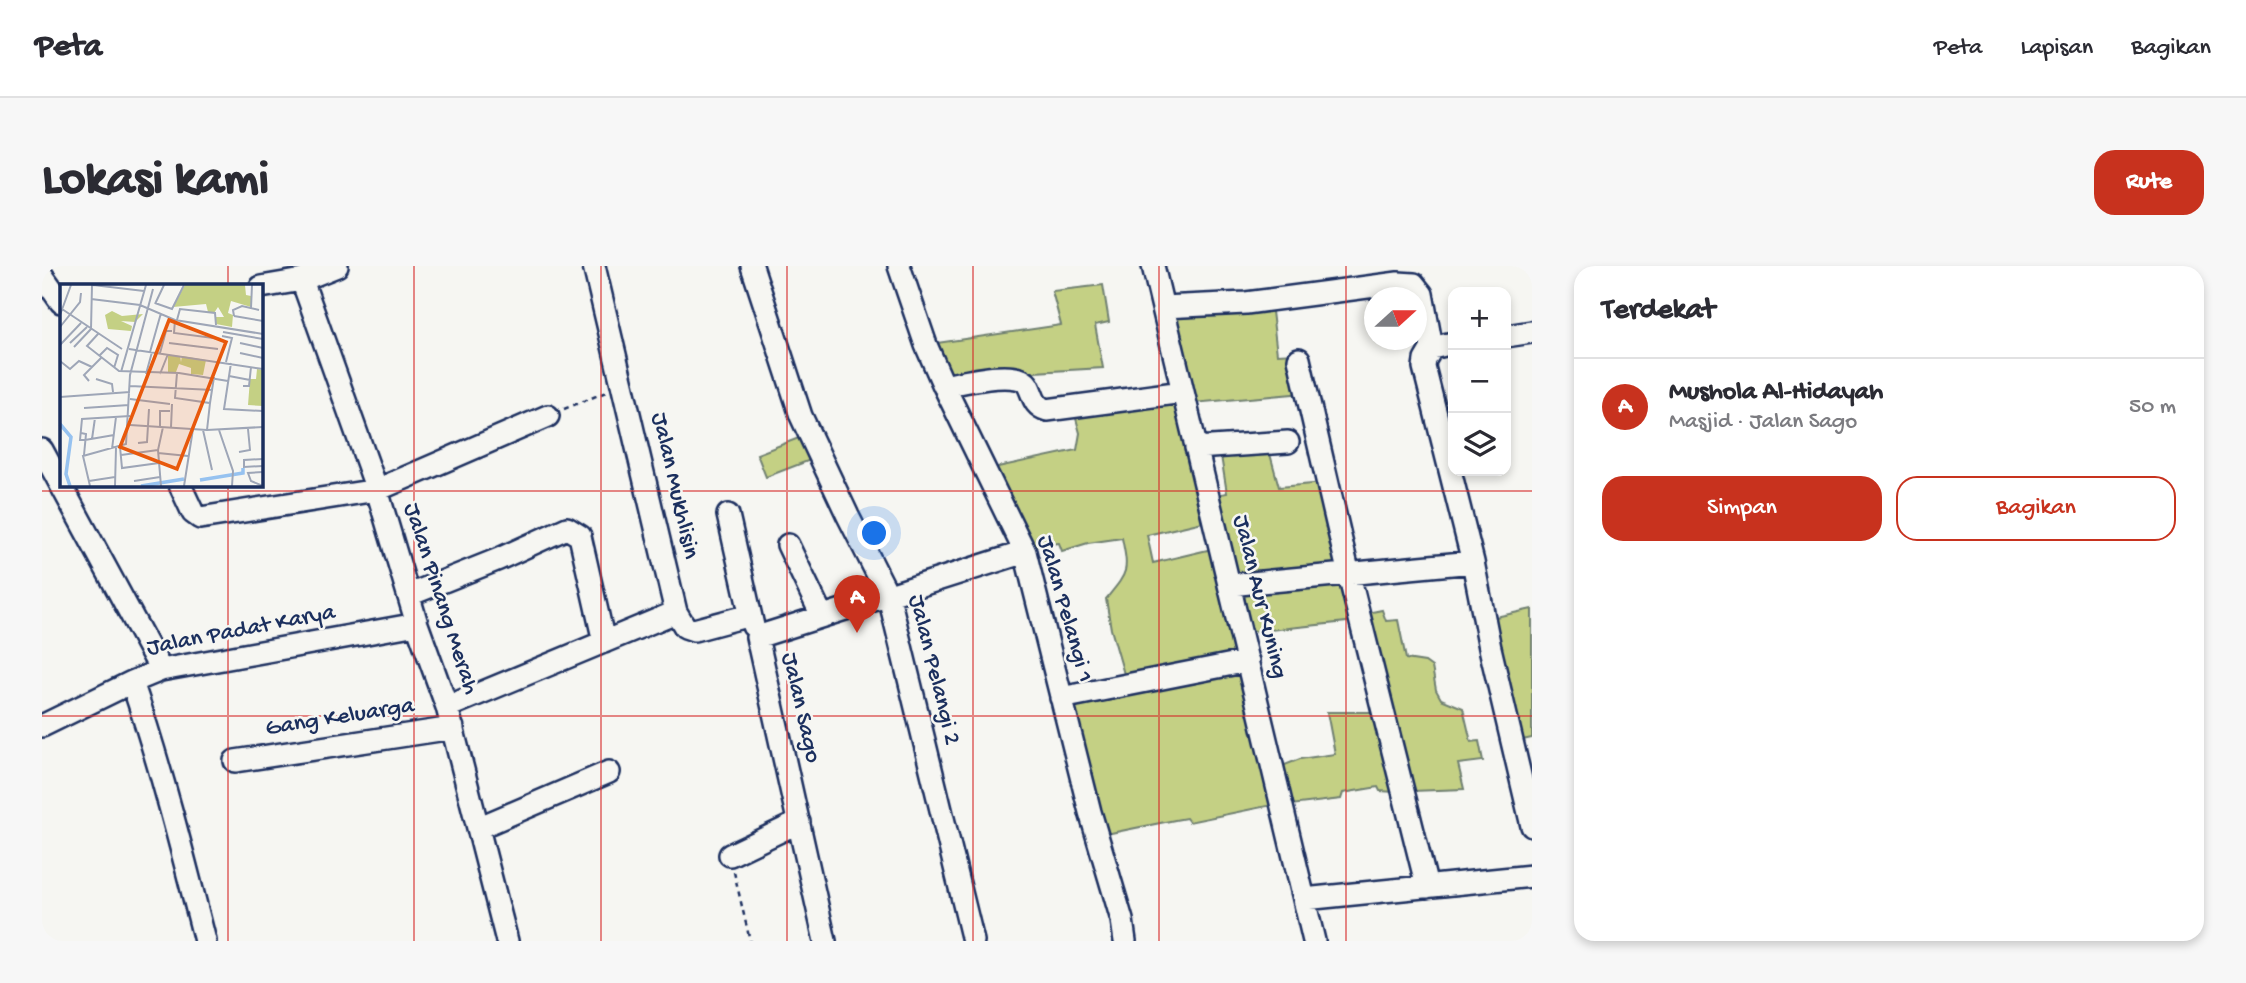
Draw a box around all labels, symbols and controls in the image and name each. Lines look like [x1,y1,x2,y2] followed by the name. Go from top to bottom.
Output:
[35,29,102,67] text: Peta
[1934,34,1982,63] text: Peta
[2020,34,2093,63] text: Lapisan
[2131,34,2211,63] text: Bagikan
[2094,150,2204,215] button: Rute
[42,153,269,211] text: Lokasi kami
[60,284,262,486] inset map
[1364,287,1427,350] north arrow
[1448,287,1511,476] map controls
[1448,287,1511,350] button: +
[1602,294,1715,329] text: Terdekat
[1448,350,1511,413] button: −
[1669,378,1883,409] text: Mushola Al-Hidayah
[1618,394,1632,421] text: A
[2129,394,2176,421] text: 50 m
[1669,409,1857,436] text: Masjid · Jalan Sago
[643,410,705,563] street label: Jalan Mukhlisin
[1448,413,1511,476] button: layers
[1602,476,1882,541] button: Simpan
[1896,476,2176,541] button: Bagikan
[395,500,485,698] street label: Jalan Pinang Merah
[1225,512,1293,682] street label: Jalan Aur Kuning
[857,516,891,550] your location
[1029,532,1099,686] street label: Jalan Pelangi 1
[834,575,880,633] pin: A
[900,592,966,748] street label: Jalan Pelangi 2
[144,598,338,663] street label: Jalan Padat Karya
[773,650,827,766] street label: Jalan Sago
[264,692,417,744] street label: Gang Keluarga

